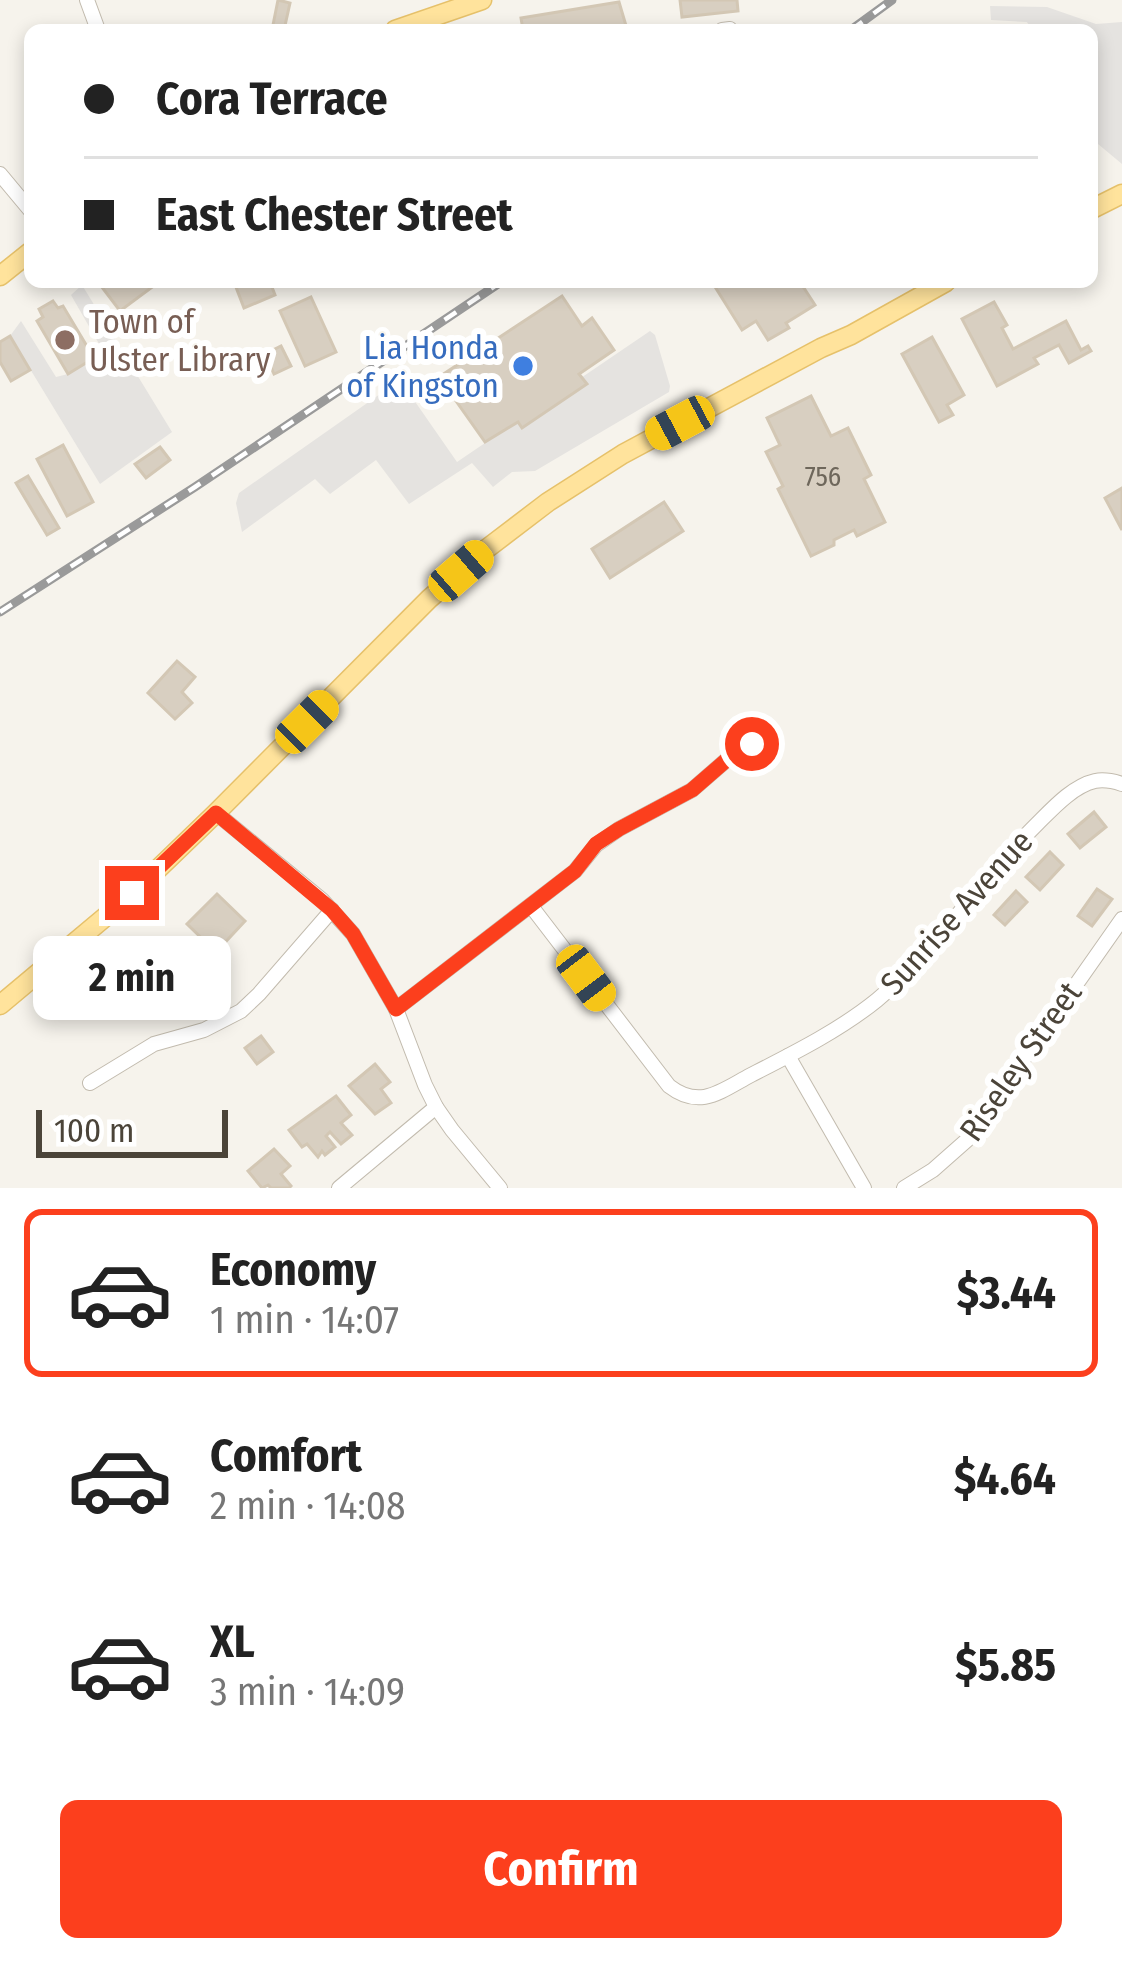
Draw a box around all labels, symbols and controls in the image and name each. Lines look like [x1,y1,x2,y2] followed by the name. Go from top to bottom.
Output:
[156,72,388,126] text: Cora Terrace
[156,188,513,242] text: East Chester Street
[89,302,271,380] place label: Town of Ulster Library
[52,327,78,353] marker: Town of Ulster Library
[346,328,499,406] place label: Lia Honda of Kingston
[510,353,536,379] marker: Lia Honda of Kingston
[640,390,720,456] car
[805,461,841,493] house number: 756
[422,534,500,608] car
[269,684,345,760] car
[725,717,779,771] route start
[872,822,1041,1003] street label: Sunrise Avenue
[105,866,159,920] route end
[33,935,231,1019] callout: 2 min
[550,938,622,1018] car
[89,955,175,1001] text: 2 min
[951,974,1090,1149] street label: Riseley Street
[36,1104,228,1157] scale bar
[54,1111,134,1151] text: 100 m
[66,1239,174,1347] icon: car
[210,1243,376,1297] text: Economy
[957,1266,1056,1320] text: $3.44
[210,1297,399,1343] text: 1 min · 14:07
[66,1425,174,1533] icon: car
[210,1429,362,1483] text: Comfort
[954,1452,1056,1506] text: $4.64
[210,1483,406,1529] text: 2 min · 14:08
[66,1611,174,1719] icon: car
[210,1615,255,1669] text: XL
[955,1638,1056,1692] text: $5.85
[210,1669,405,1715] text: 3 min · 14:09
[60,1800,1062,1938] button: Confirm

